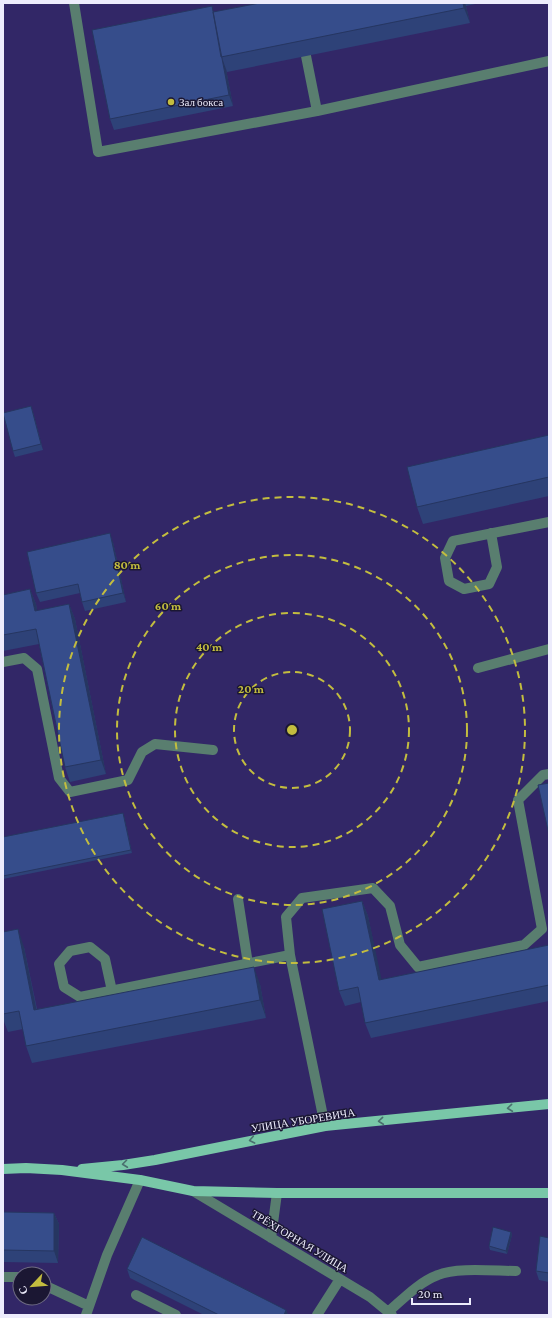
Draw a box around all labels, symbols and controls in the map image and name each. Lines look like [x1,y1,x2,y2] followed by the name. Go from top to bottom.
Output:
[179,96,223,108] place label: Зал бокса
[166,97,176,107] marker: Зал бокса
[114,558,141,572] text: 80 m
[155,599,182,613] text: 60 m
[196,640,223,654] text: 40 m
[238,682,265,696] text: 20 m
[285,723,299,737] centre of rings
[507,1103,513,1112] one-way arrow
[250,1106,356,1134] street label: УЛИЦА УБОРЕВИЧА
[378,1116,384,1125] one-way arrow
[249,1135,256,1144] one-way arrow
[122,1159,128,1168] one-way arrow
[249,1207,351,1275] street label: ТРЁХГОРНАЯ УЛИЦА
[12,1266,52,1306] north arrow
[412,1280,470,1306] scale bar
[16,1284,30,1297] text: С
[418,1287,443,1301] text: 20 m

